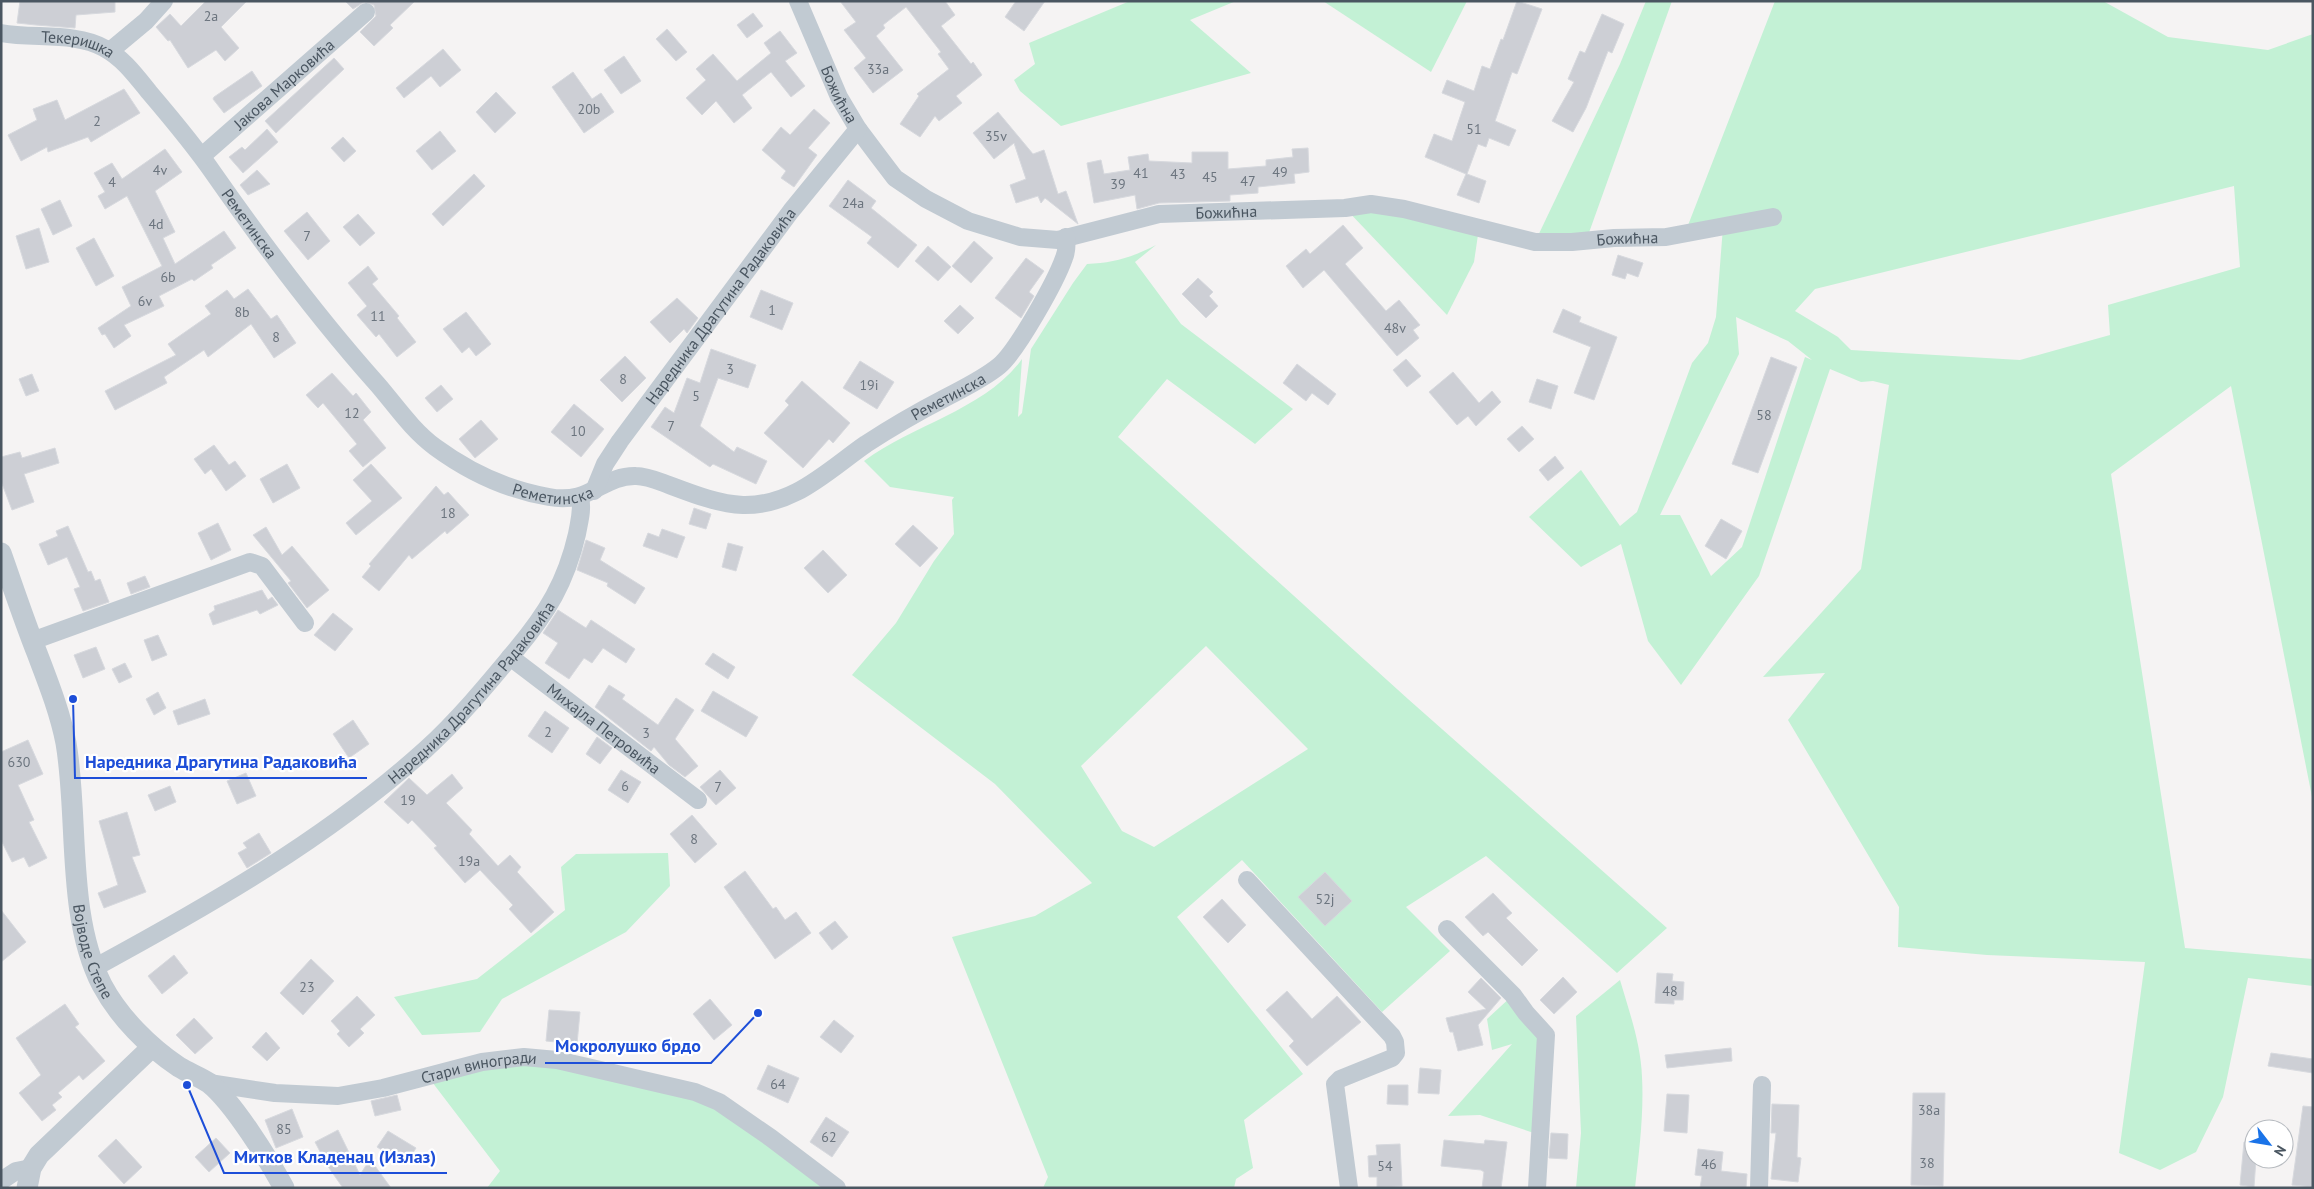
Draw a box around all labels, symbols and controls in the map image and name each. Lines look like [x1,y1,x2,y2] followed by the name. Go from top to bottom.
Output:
[204,7,218,25] house number: 2a
[41,26,119,62] street label: Текеришка
[229,34,338,134] street label: Јакова Марковића
[867,60,889,78] house number: 33a
[817,62,862,127] street label: Божићна
[578,100,600,118] house number: 20b
[93,112,101,130] house number: 2
[1466,120,1482,138] house number: 51
[985,127,1007,145] house number: 35v
[153,161,167,179] house number: 4v
[1272,163,1288,181] house number: 49
[1133,164,1149,182] house number: 41
[1170,165,1186,183] house number: 43
[1202,168,1218,186] house number: 45
[1240,172,1256,190] house number: 47
[108,173,116,191] house number: 4
[1110,175,1126,193] house number: 39
[218,185,282,263] street label: Реметинска
[842,194,864,212] house number: 24a
[1195,201,1258,223] street label: Божићна
[641,204,800,408] street label: Наредника Драгутина Радаковића
[148,215,164,233] house number: 4d
[303,227,311,245] house number: 7
[1595,227,1658,250] street label: Божићна
[160,268,176,286] house number: 6b
[138,292,152,310] house number: 6v
[768,301,776,319] house number: 1
[234,303,250,321] house number: 8b
[370,307,386,325] house number: 11
[1384,319,1406,337] house number: 48v
[272,328,280,346] house number: 8
[726,360,734,378] house number: 3
[907,368,989,425] street label: Реметинска
[619,370,627,388] house number: 8
[859,376,879,394] house number: 19i
[692,387,700,405] house number: 5
[344,404,360,422] house number: 12
[1756,406,1772,424] house number: 58
[667,417,675,435] house number: 7
[570,422,586,440] house number: 10
[510,478,596,508] street label: Реметинска
[440,504,456,522] house number: 18
[384,598,559,788] street label: Наредника Драгутина Радаковића
[543,679,665,778] street label: Михајла Петровића
[544,723,552,741] house number: 2
[642,724,650,742] house number: 3
[75,745,367,778] callout: Наредника Драгутина Радаковића
[85,750,357,773] text: Наредника Драгутина Радаковића
[8,753,31,771] house number: 630
[621,777,629,795] house number: 6
[714,778,722,796] house number: 7
[400,791,416,809] house number: 19
[690,830,698,848] house number: 8
[458,852,480,870] house number: 19a
[1316,890,1335,908] house number: 52j
[69,903,118,1003] street label: Војводе Степе
[299,978,315,996] house number: 23
[1662,982,1678,1000] house number: 48
[545,1030,711,1063] callout: Мокролушко брдо
[555,1034,701,1057] text: Мокролушко брдо
[419,1047,538,1088] street label: Стари виногради
[770,1075,786,1093] house number: 64
[1918,1101,1940,1119] house number: 38a
[2244,1119,2294,1169] north arrow
[276,1120,292,1138] house number: 85
[821,1128,837,1146] house number: 62
[224,1140,447,1173] callout: Митков Кладенац (Излаз)
[2270,1142,2290,1159] text: N
[234,1145,436,1168] text: Митков Кладенац (Излаз)
[1919,1154,1935,1172] house number: 38
[1701,1155,1717,1173] house number: 46
[1377,1157,1393,1175] house number: 54

